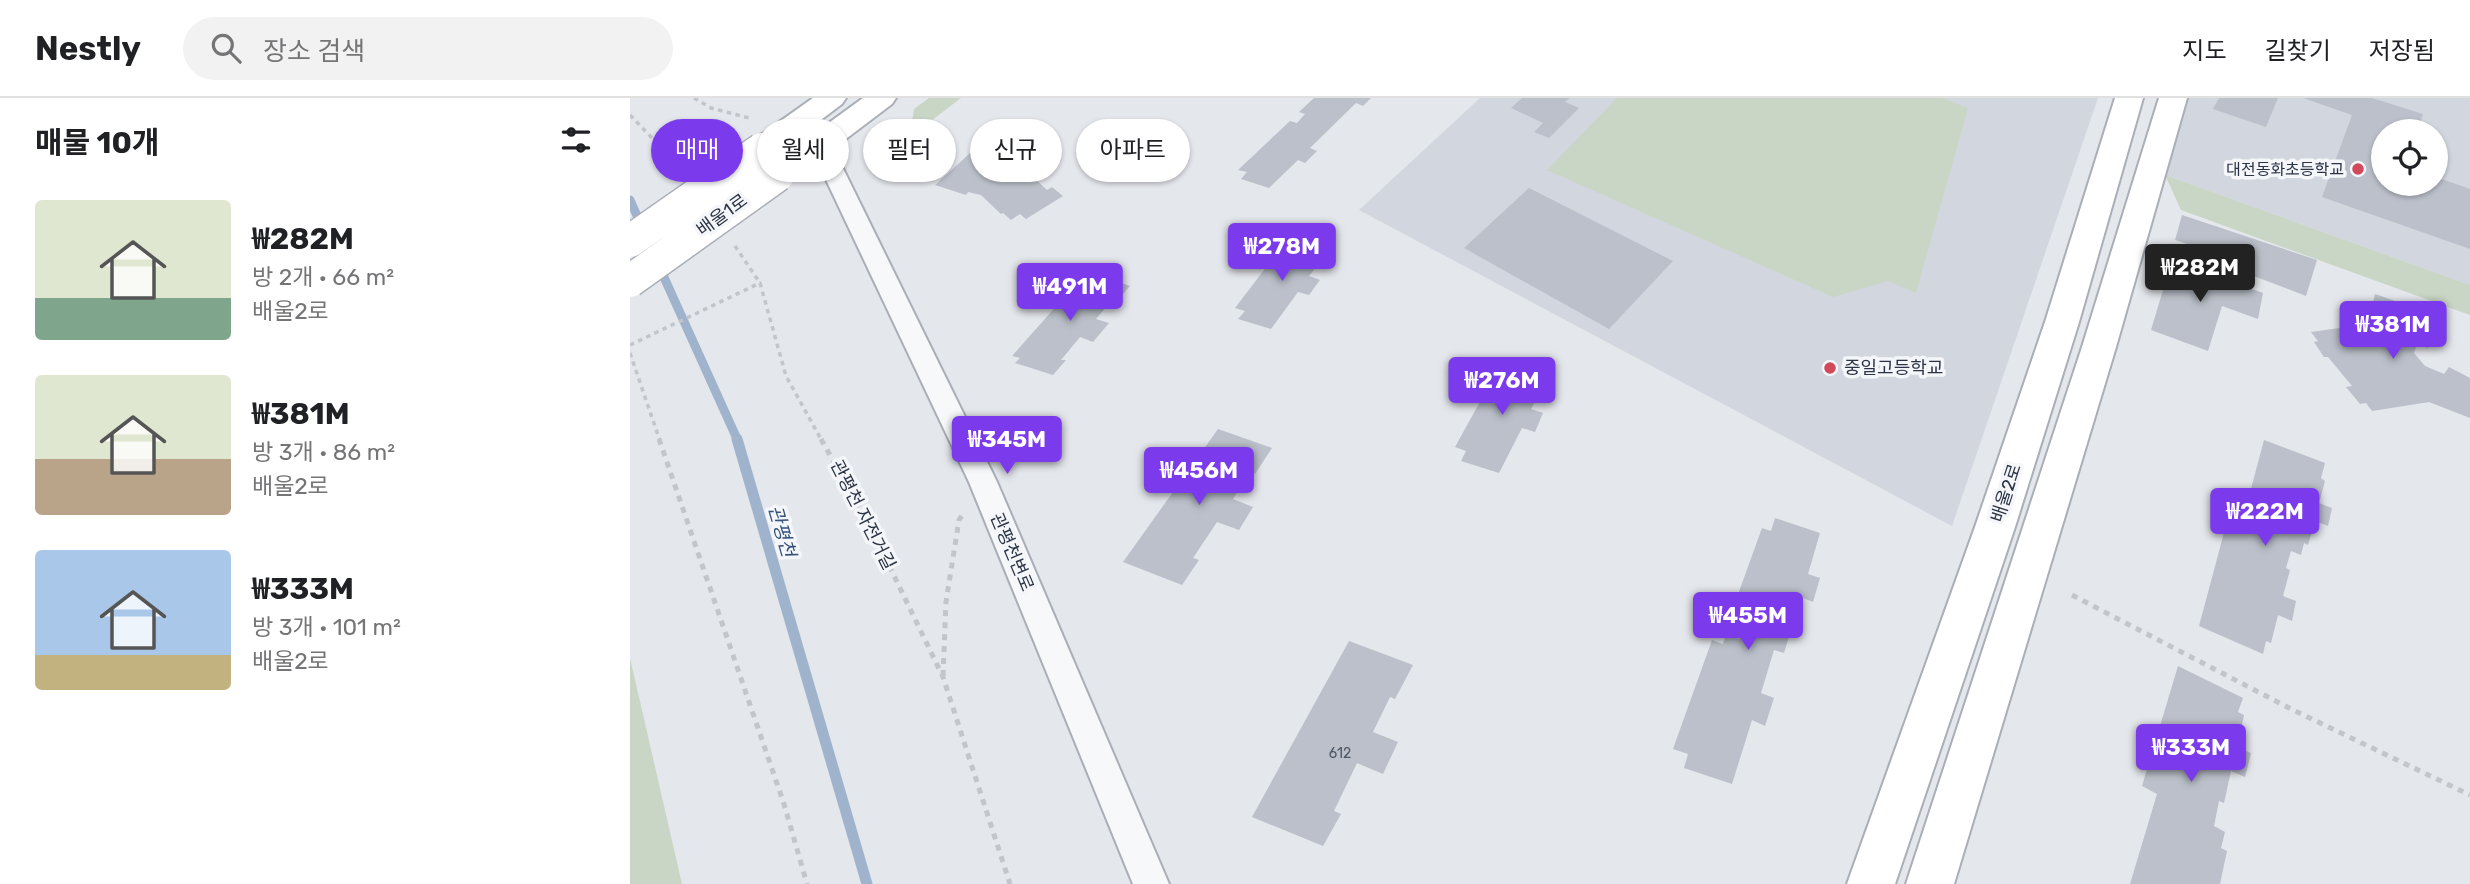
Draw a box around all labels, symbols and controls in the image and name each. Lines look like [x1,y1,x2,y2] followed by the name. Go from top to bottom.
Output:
[183,17,673,80] search box
[35,29,141,68] text: Nestly
[207,29,245,67] icon: search
[263,36,365,67] text: 장소 검색
[2182,37,2227,65] text: 지도
[2265,37,2331,65] text: 길찾기
[2369,37,2435,65] text: 저장됨
[651,119,743,182] chip: 매매
[757,119,849,182] chip: 월세
[863,119,956,182] chip: 필터
[970,119,1062,182] chip: 신규
[1076,119,1190,182] chip: 아파트
[2371,119,2448,196] map controls
[2371,119,2448,196] button: locate
[557,121,595,159] icon: filters
[35,125,160,161] text: 매물 10개
[2226,160,2344,179] place label: 대전동화초등학교
[2350,161,2366,177] marker: 대전동화초등학교
[692,189,752,241] street label: 배울1로
[252,221,354,257] text: ₩282M
[1233,223,1331,283] pin: ₩278M
[91,228,175,312] icon: home
[1244,232,1320,260] text: ₩278M
[2151,244,2249,304] pin: ₩282M
[2161,253,2239,281] text: ₩282M
[252,263,394,291] text: 방 2개 · 66 m²
[1021,264,1119,323] pin: ₩491M
[1033,272,1107,300] text: ₩491M
[252,297,329,325] text: 배울2로
[2344,302,2442,361] pin: ₩381M
[2356,310,2430,338] text: ₩381M
[1844,357,1943,379] place label: 중일고등학교
[1453,358,1551,417] pin: ₩276M
[1822,360,1838,376] marker: 중일고등학교
[1464,366,1540,394] text: ₩276M
[252,396,350,432] text: ₩381M
[91,403,175,487] icon: home
[958,416,1056,476] pin: ₩345M
[968,425,1046,453] text: ₩345M
[252,438,395,466] text: 방 3개 · 86 m²
[1150,448,1248,507] pin: ₩456M
[826,456,900,574] street label: 관평천 자전거길
[1160,456,1238,484] text: ₩456M
[1986,461,2026,525] street label: 배울2로
[252,472,329,500] text: 배울2로
[2216,489,2314,548] pin: ₩222M
[2226,497,2304,525] text: ₩222M
[764,503,801,561] water label: 관평천
[986,510,1038,594] street label: 관평천변로
[252,571,354,607] text: ₩333M
[91,578,175,662] icon: home
[1699,592,1797,652] pin: ₩455M
[1709,601,1787,629] text: ₩455M
[252,613,401,641] text: 방 3개 · 101 m²
[252,647,329,675] text: 배울2로
[2142,724,2240,784] pin: ₩333M
[2152,733,2230,761] text: ₩333M
[1329,745,1351,762] house number: 612

